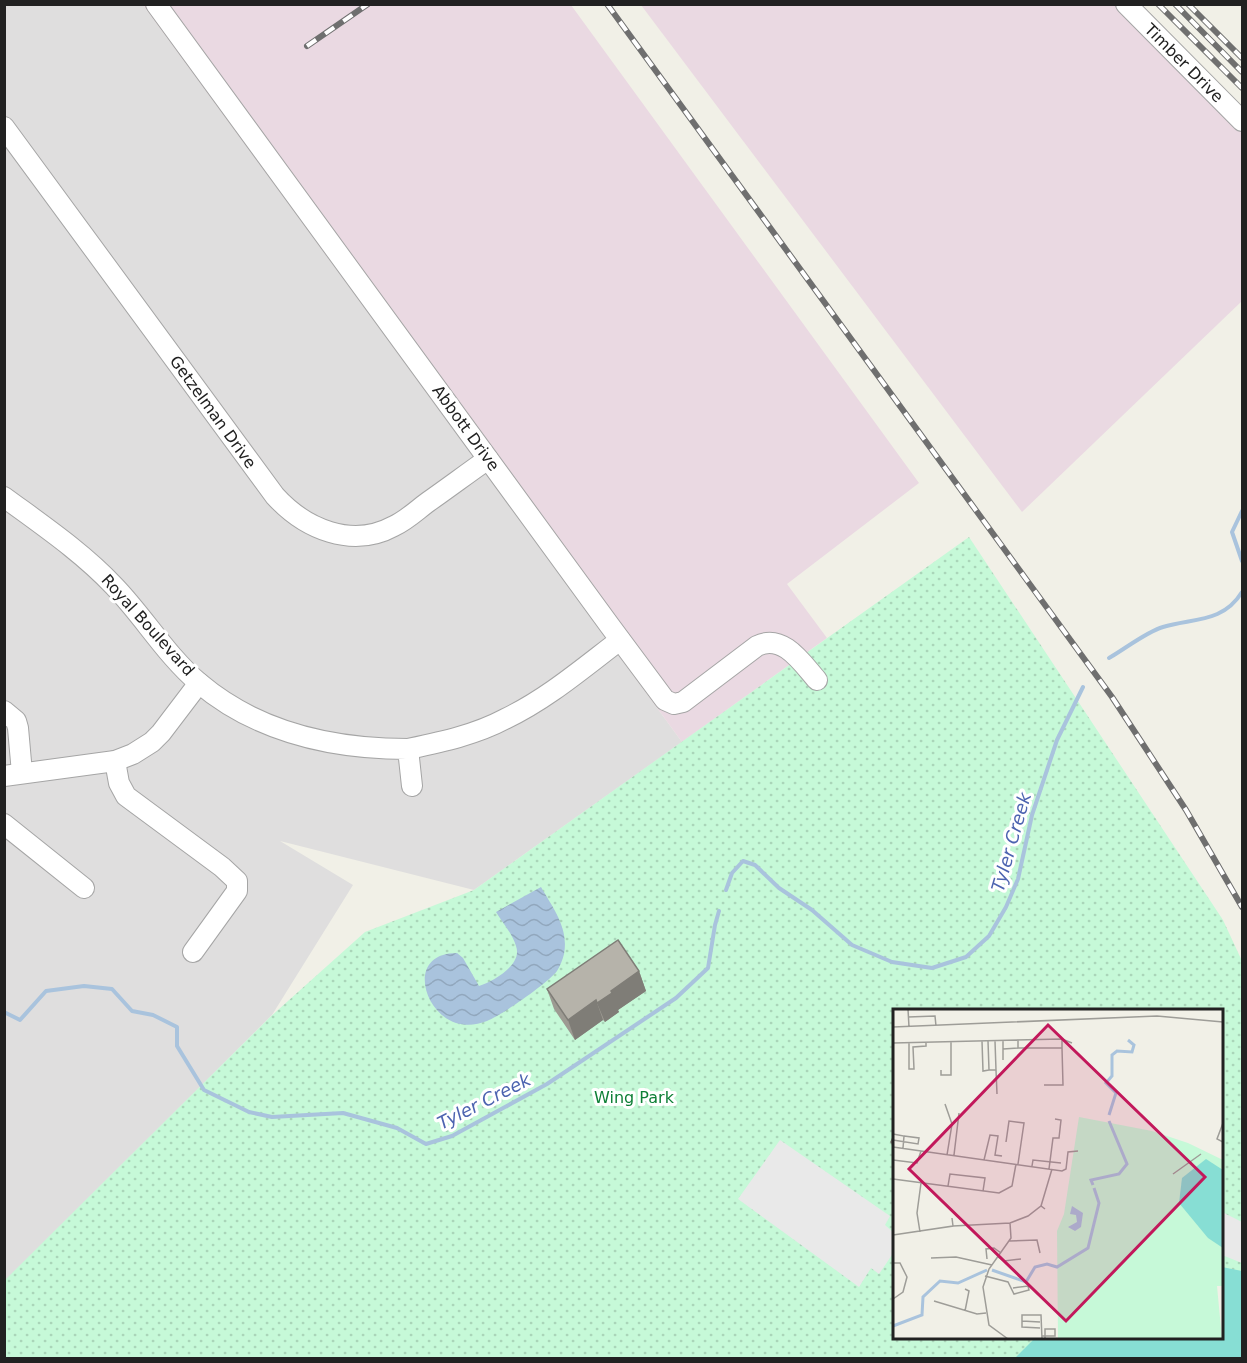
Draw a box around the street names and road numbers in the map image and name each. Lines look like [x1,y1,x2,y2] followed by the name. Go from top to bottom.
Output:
[1140,19,1227,106] street label: Timber Drive
[166,352,260,472] street label: Getzelman Drive
[429,381,503,475] street label: Abbott Drive
[97,570,199,680] street label: Royal Boulevard

